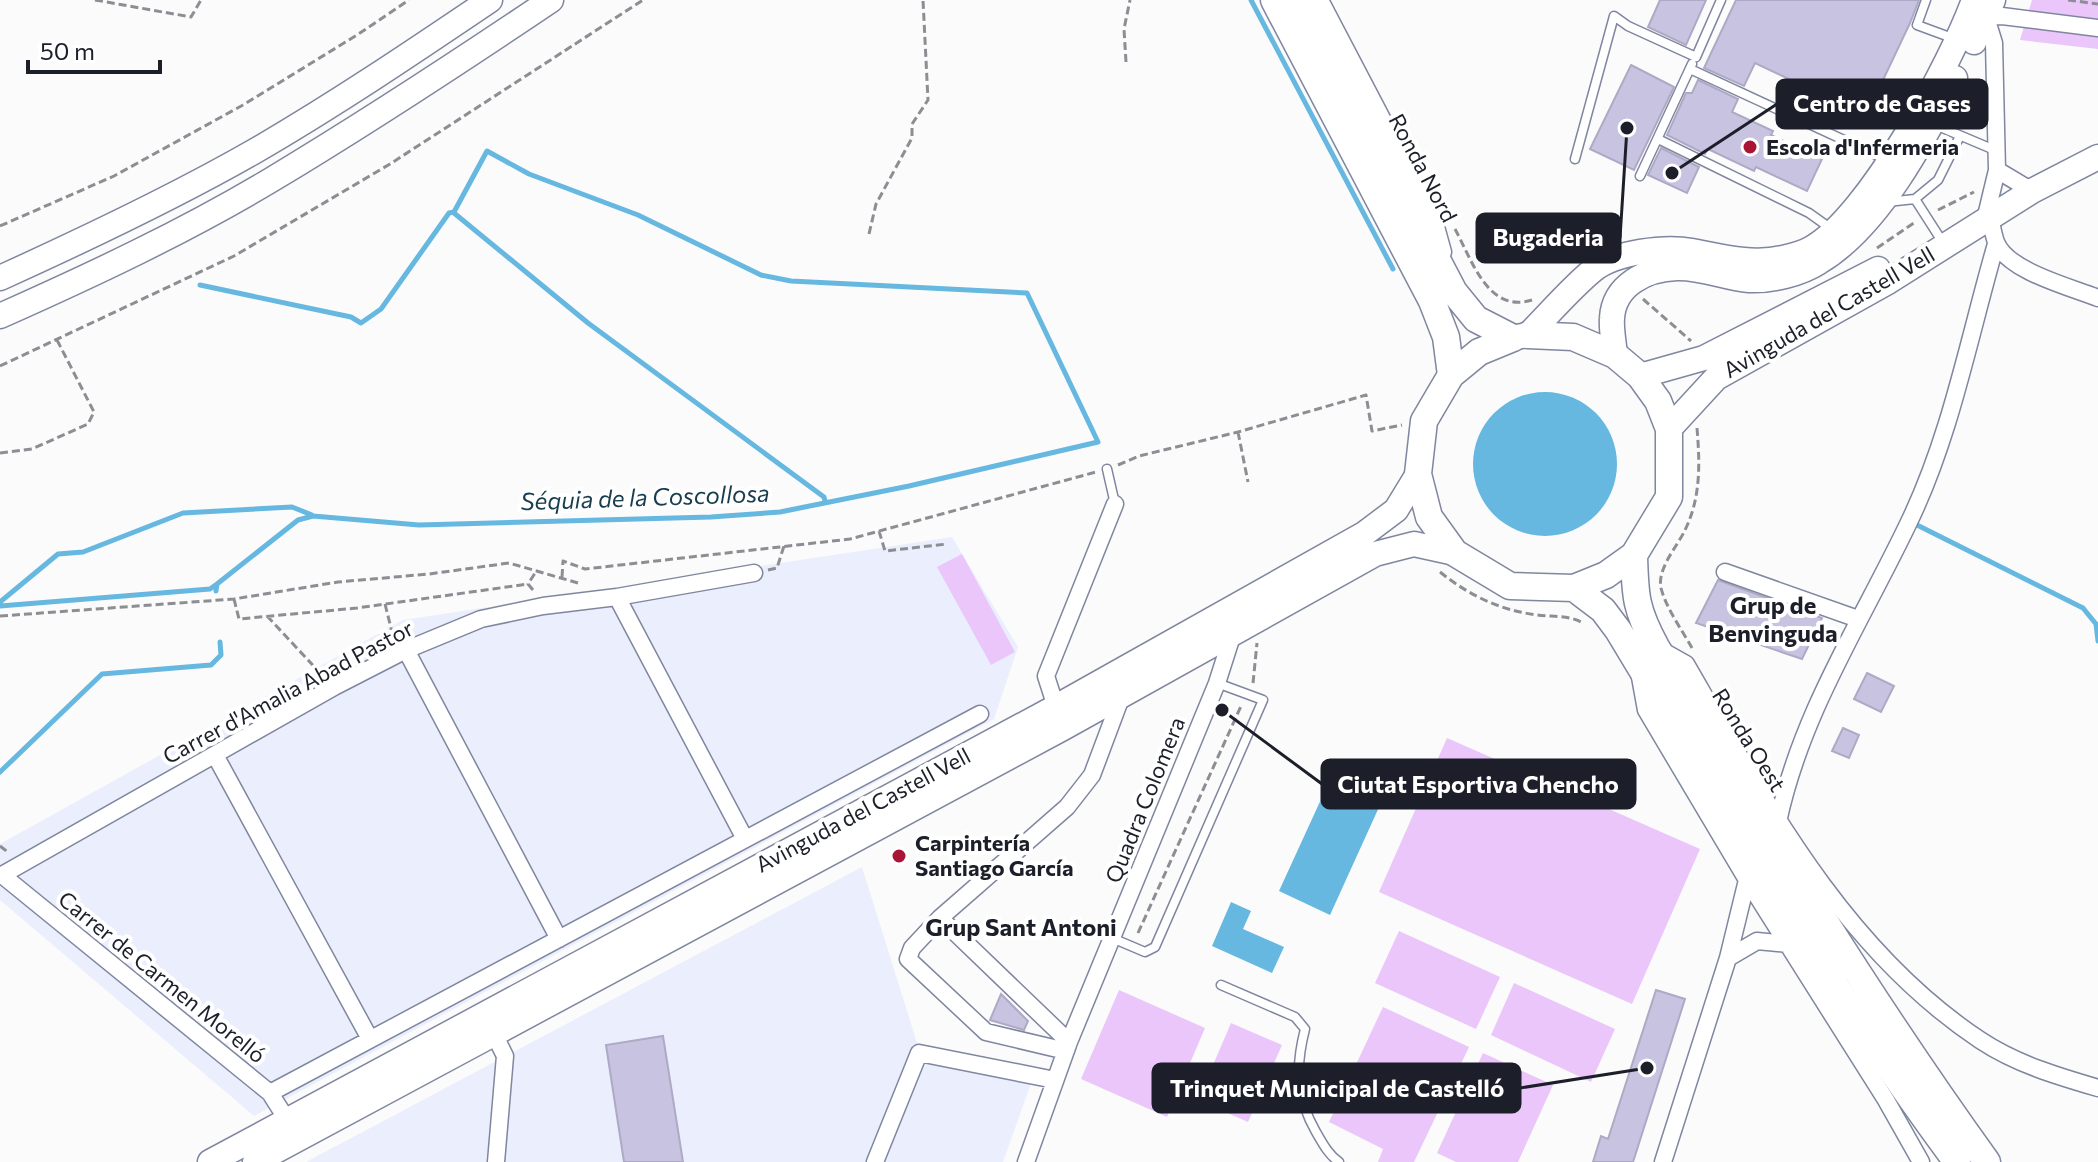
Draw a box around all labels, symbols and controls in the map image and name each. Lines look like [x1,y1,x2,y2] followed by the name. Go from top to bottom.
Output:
[28,24,160,74] scale bar
[40,36,95,65] text: 50 m
[1777,80,1987,128] callout: Centro de Gases
[1793,88,1971,117] text: Centro de Gases
[1384,109,1463,227] street label: Ronda Nord
[1766,133,1959,160] place label: Escola d'Infermeria
[1741,138,1759,156] marker: Escola d'Infermeria
[1477,214,1620,262] callout: Bugaderia
[1492,222,1604,251] text: Bugaderia
[1718,240,1939,383] street label: Avinguda del Castell Vell
[520,478,770,515] water label: Séquia de la Coscollosa
[1708,590,1838,647] district label: Grup de Benvinguda
[158,614,418,769] street label: Carrer d'Amalia Abad Pastor
[1707,683,1792,796] street label: Ronda Oest
[1099,713,1190,887] street label: Quadra Colomera
[751,741,975,878] street label: Avinguda del Castell Vell
[1322,760,1635,808] callout: Ciutat Esportiva Chencho
[1337,769,1619,798] text: Ciutat Esportiva Chencho
[915,829,1074,881] place label: Carpintería Santiago García
[890,847,908,865] marker: Carpintería Santiago García
[53,885,271,1068] street label: Carrer de Carmen Morelló
[925,912,1117,941] district label: Grup Sant Antoni
[1153,1064,1520,1112] callout: Trinquet Municipal de Castelló
[1170,1073,1504,1102] text: Trinquet Municipal de Castelló

